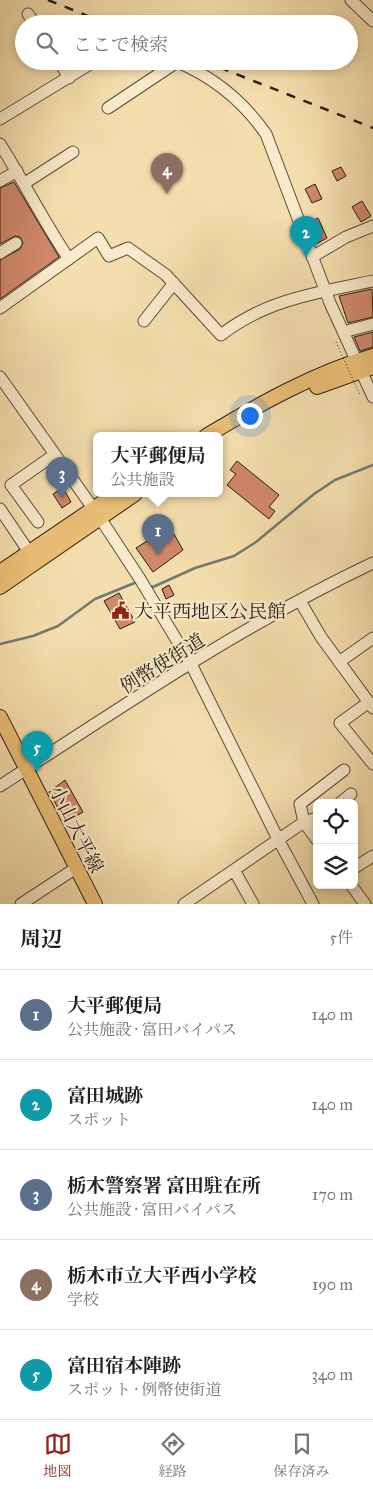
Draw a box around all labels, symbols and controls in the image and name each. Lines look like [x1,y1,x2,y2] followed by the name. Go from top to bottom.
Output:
[15,15,358,70] search box
[33,29,61,57] icon: search
[73,33,168,56] text: ここで検索
[151,153,183,194] pin: 4
[290,216,322,257] pin: 2
[237,403,263,429] your location
[93,432,223,497] popup
[110,444,206,467] text: 大平郵便局
[46,457,78,498] pin: 3
[110,470,175,489] text: 公共施設
[142,514,174,555] pin: 1
[134,600,286,623] place label: 大平西地区公民館
[110,601,130,621] public building icon: 大平西地区公民館
[116,628,209,698] street label: 例幣使街道
[21,731,53,772] pin: 5
[45,782,108,877] street label: 小山大平線
[313,799,358,889] map controls
[313,799,358,844] button: locate
[313,844,358,889] button: layers
[20,926,62,952] text: 周辺
[330,928,353,947] text: 5件
[67,994,162,1017] text: 大平郵便局
[33,1005,39,1024] text: 1
[312,1005,353,1024] text: 140 m
[67,1020,237,1039] text: 公共施設 · 富田バイパス
[67,1084,143,1107] text: 富田城跡
[32,1095,40,1114] text: 2
[312,1095,353,1114] text: 140 m
[67,1110,131,1129] text: スポット
[67,1174,261,1197] text: 栃木警察署 富田駐在所
[33,1185,39,1204] text: 3
[312,1185,353,1204] text: 170 m
[67,1200,237,1219] text: 公共施設 · 富田バイパス
[67,1264,257,1287] text: 栃木市立大平西小学校
[32,1275,40,1294] text: 4
[312,1275,353,1294] text: 190 m
[67,1290,99,1309] text: 学校
[67,1354,181,1377] text: 富田宿本陣跡
[32,1365,40,1384] text: 5
[311,1365,353,1384] text: 340 m
[67,1380,221,1399] text: スポット · 例幣使街道
[44,1430,72,1480] tab: 地図
[159,1430,187,1480] tab: 経路
[274,1430,330,1480] tab: 保存済み

